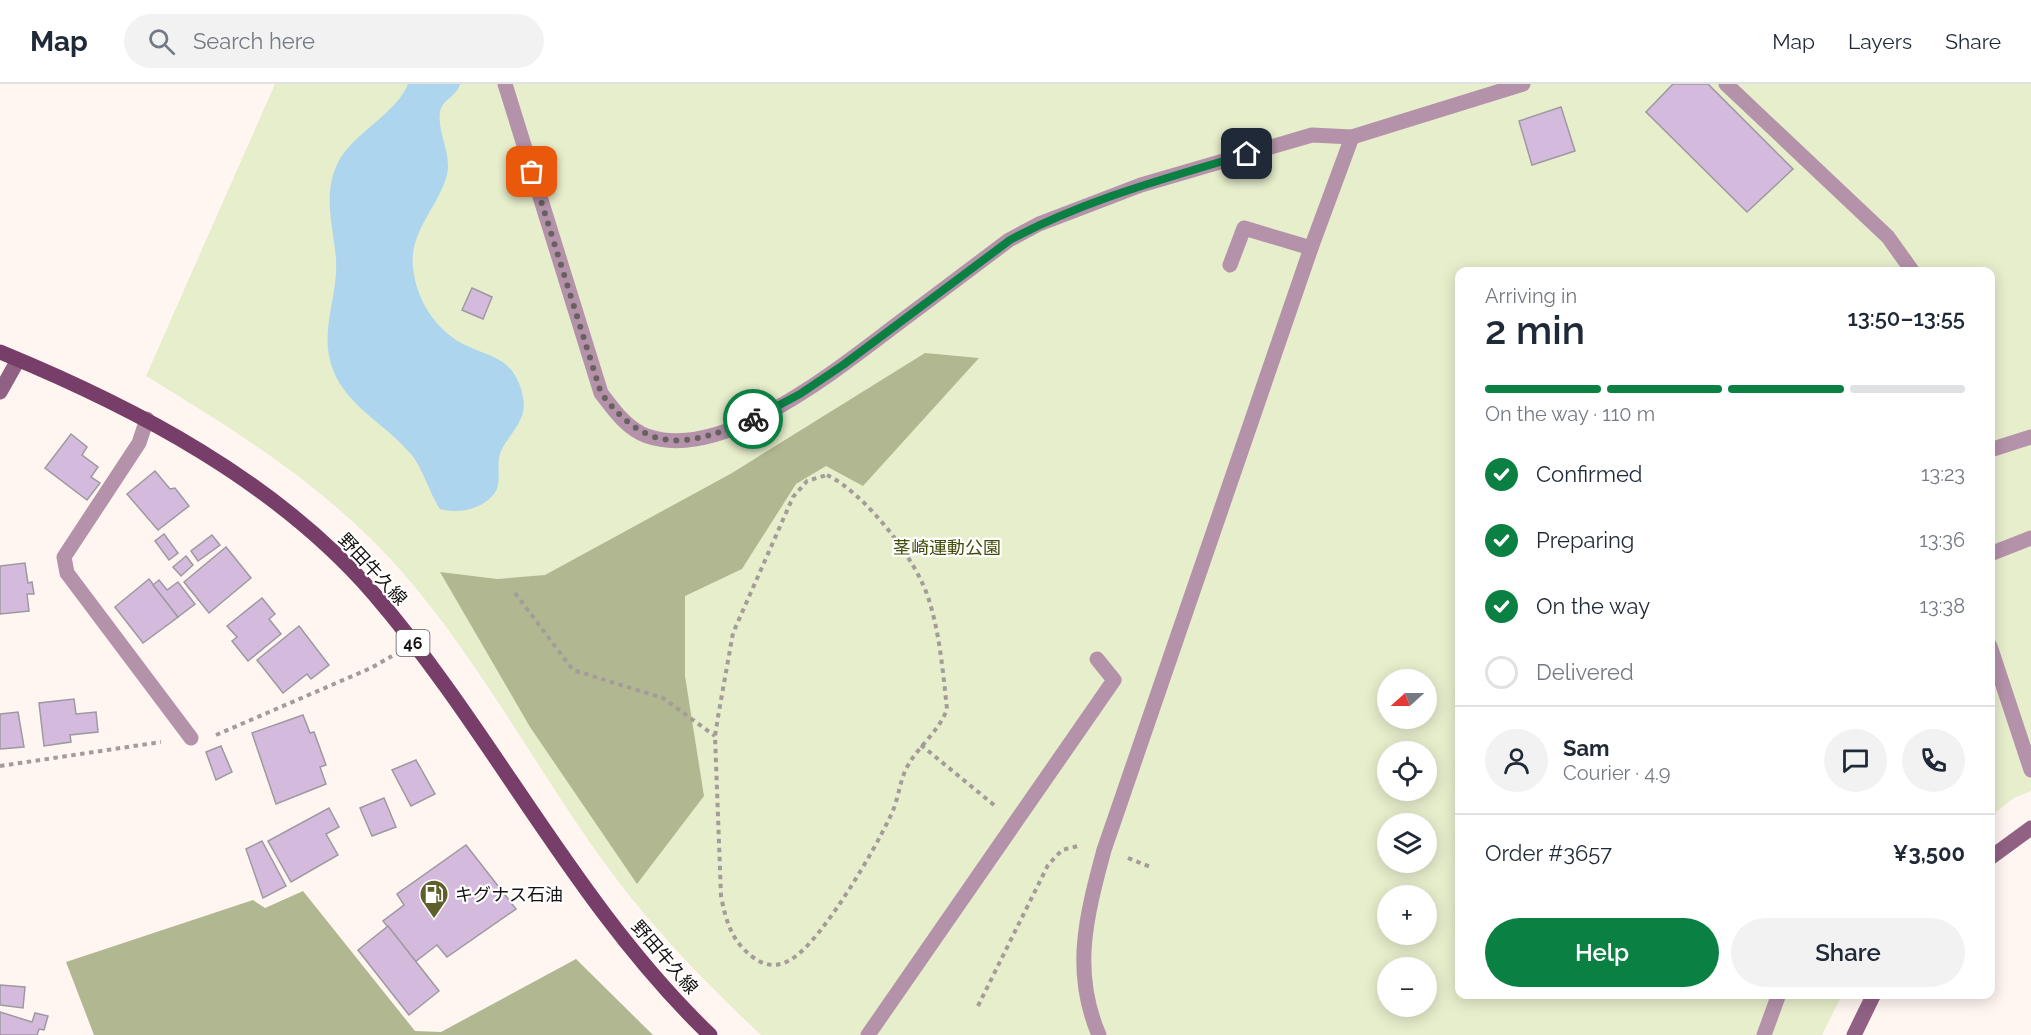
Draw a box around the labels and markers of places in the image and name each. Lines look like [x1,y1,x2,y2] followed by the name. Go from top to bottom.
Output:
[1221,128,1272,179] pin
[506,146,557,197] pin
[418,878,450,920] fuel station icon: キグナス石油
[455,884,563,905] place label: キグナス石油

